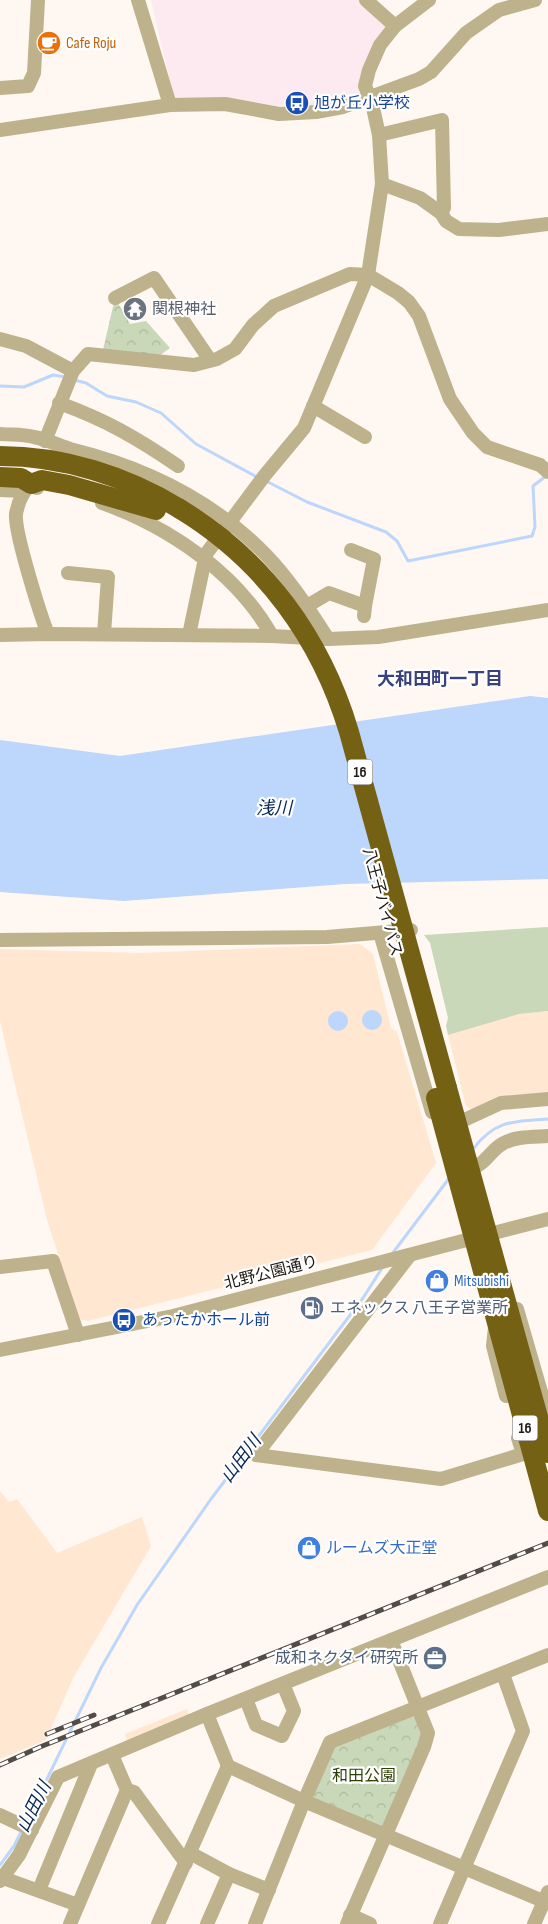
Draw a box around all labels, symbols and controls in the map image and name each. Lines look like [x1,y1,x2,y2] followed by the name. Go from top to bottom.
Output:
[36,30,62,56] cafe icon: Cafe Roju
[66,34,116,53] place label: Cafe Roju
[284,90,310,116] bus stop icon: 旭が丘小学校
[314,94,410,113] place label: 旭が丘小学校
[122,296,148,322] temple icon: 関根神社
[152,300,216,319] place label: 関根神社
[377,669,503,690] district label: 大和田町一丁目
[348,760,372,784] road number: 16
[256,798,294,819] water label: 浅川
[358,846,406,958] street label: 八王子バイパス
[222,1252,320,1294] street label: 北野公園通り
[424,1268,450,1294] shop icon: Mitsubishi
[454,1272,509,1291] place label: Mitsubishi
[299,1295,325,1321] fuel station icon: エネックス 八王子営業所
[330,1299,508,1318] place label: エネックス 八王子営業所
[111,1307,137,1333] bus stop icon: あったかホール前
[142,1311,270,1330] place label: あったかホール前
[512,1416,538,1440] road number: 16
[216,1430,267,1487] water label: 山田川
[296,1535,322,1561] shop icon: ルームズ大正堂
[326,1539,438,1558] place label: ルームズ大正堂
[422,1645,448,1671] office icon: 成和ネクタイ研究所
[275,1649,418,1668] place label: 成和ネクタイ研究所
[332,1767,396,1786] park label: 和田公園
[12,1776,57,1836] water label: 山田川

